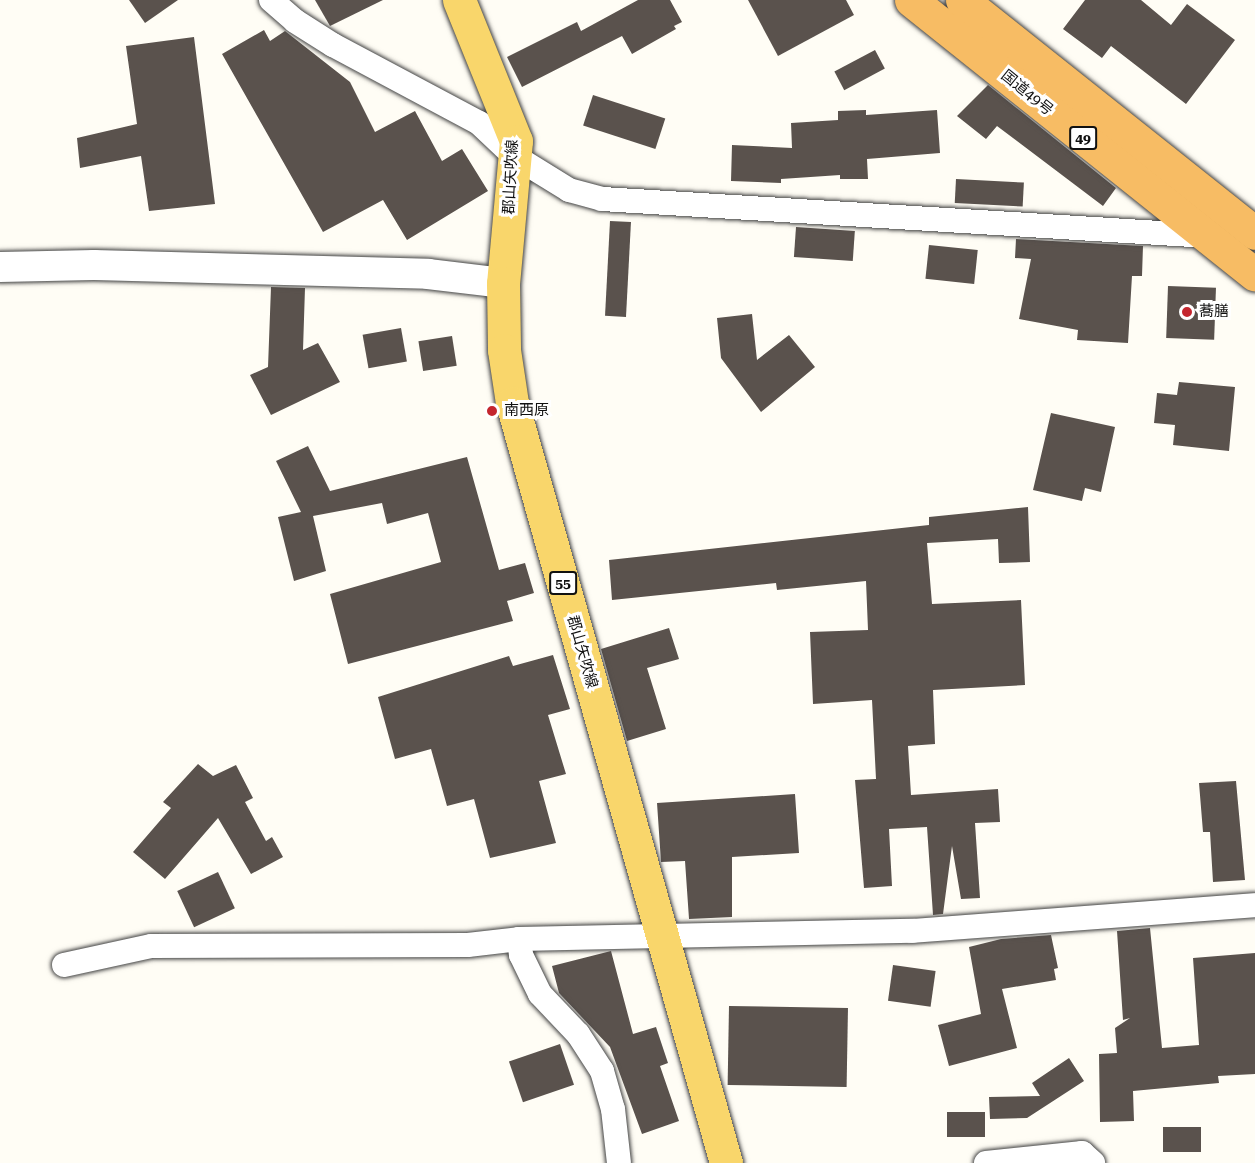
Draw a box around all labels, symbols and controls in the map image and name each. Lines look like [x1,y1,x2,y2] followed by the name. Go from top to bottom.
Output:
[997,67,1057,119] street label: 国道49号
[1068,127,1098,149] road number: 49
[500,139,522,215] street label: 郡山矢吹線
[1199,303,1229,321] place label: 蕎膳
[1180,305,1194,319] marker: 蕎膳
[504,402,549,420] place label: 南西原
[485,404,499,418] marker: 南西原
[548,572,578,594] road number: 55
[563,613,601,691] street label: 郡山矢吹線

